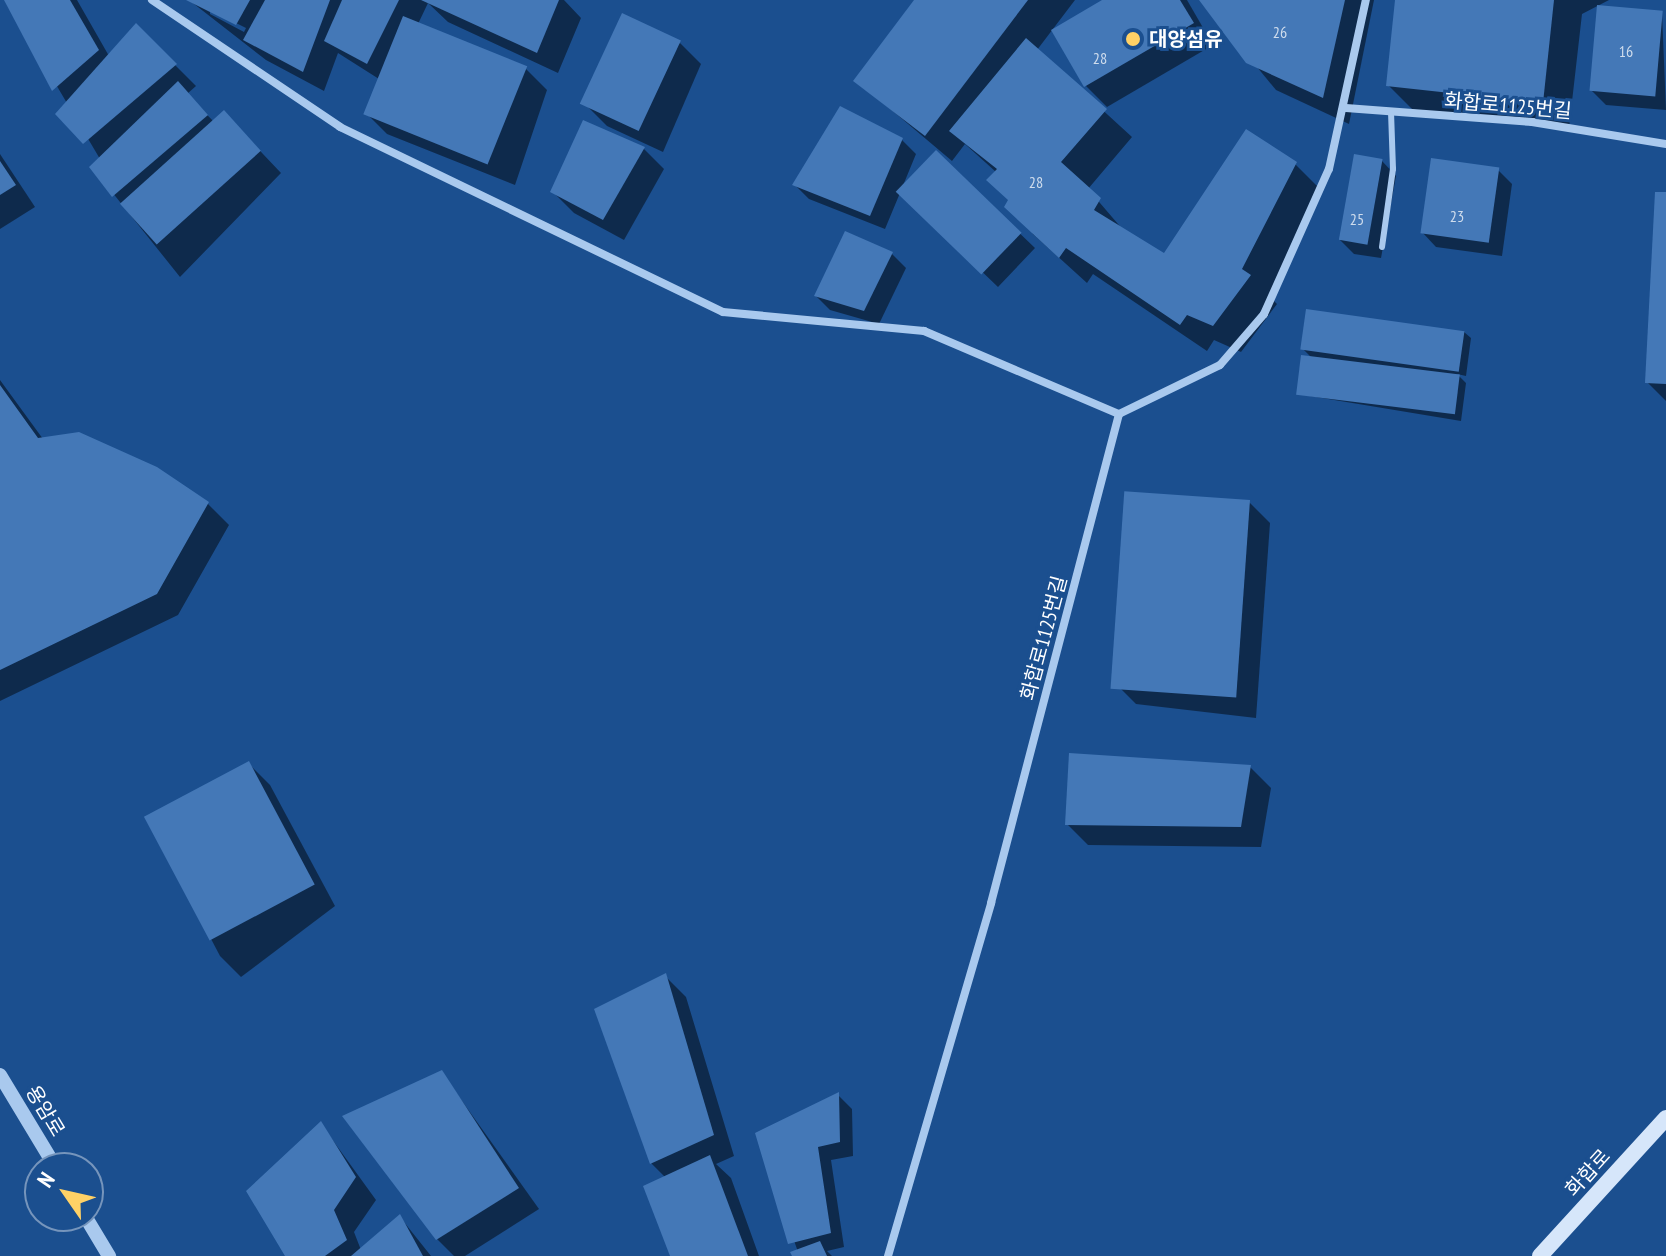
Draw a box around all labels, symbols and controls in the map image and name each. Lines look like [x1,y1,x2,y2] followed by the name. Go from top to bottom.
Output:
[1273,22,1287,42] house number: 26
[1149,27,1223,51] place label: 대양섬유
[1124,30,1142,48] marker: 대양섬유
[1619,41,1633,61] house number: 16
[1093,48,1107,68] house number: 28
[1443,88,1573,124] street label: 화합로1125번길
[1029,172,1043,192] house number: 28
[1450,206,1464,226] house number: 23
[1350,209,1364,229] house number: 25
[1016,573,1072,703] street label: 화합로1125번길
[20,1081,70,1141] street label: 용암로
[1561,1144,1615,1202] street label: 화합로
[24,1152,104,1232] north arrow
[31,1167,61,1192] text: N

